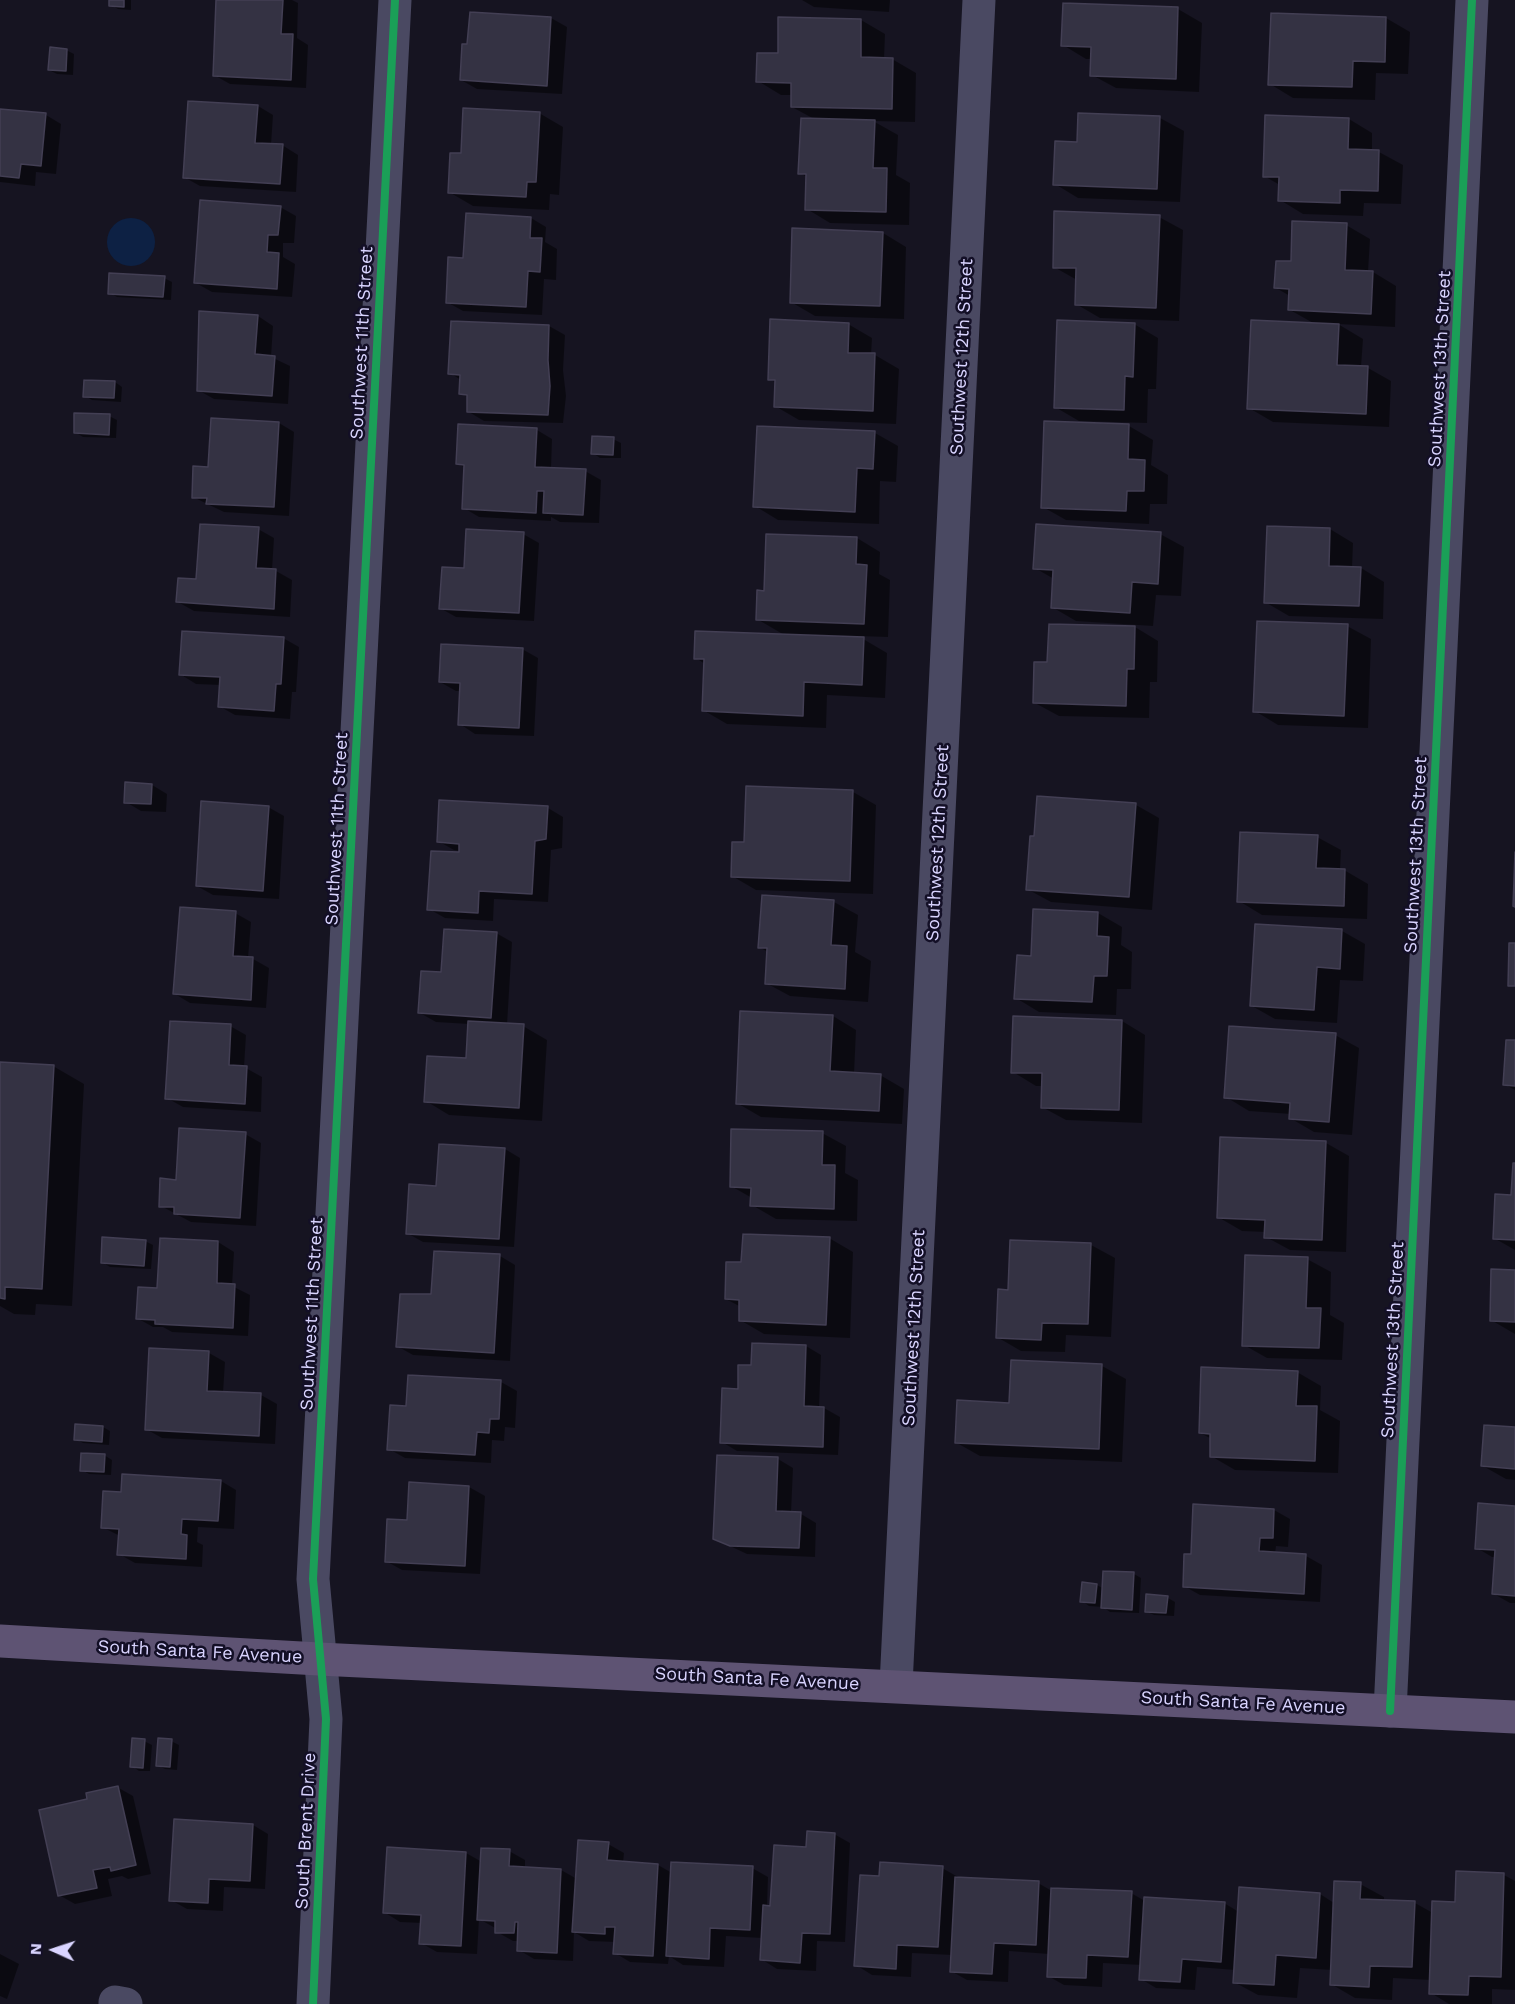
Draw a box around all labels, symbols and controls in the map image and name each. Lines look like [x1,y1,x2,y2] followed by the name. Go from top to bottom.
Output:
[346,246,378,440] street label: Southwest 11th Street
[946,258,978,456] street label: Southwest 12th Street
[1424,270,1456,468] street label: Southwest 13th Street
[321,732,353,926] street label: Southwest 11th Street
[922,744,954,942] street label: Southwest 12th Street
[1400,756,1432,954] street label: Southwest 13th Street
[296,1217,328,1411] street label: Southwest 11th Street
[898,1229,930,1427] street label: Southwest 12th Street
[1377,1241,1409,1439] street label: Southwest 13th Street
[97,1636,303,1668] street label: South Santa Fe Avenue
[654,1663,860,1695] street label: South Santa Fe Avenue
[1140,1687,1346,1719] street label: South Santa Fe Avenue
[291,1752,321,1910] street label: South Brent Drive
[24,1920,84,1980] north arrow
[26,1943,45,1955] text: N

